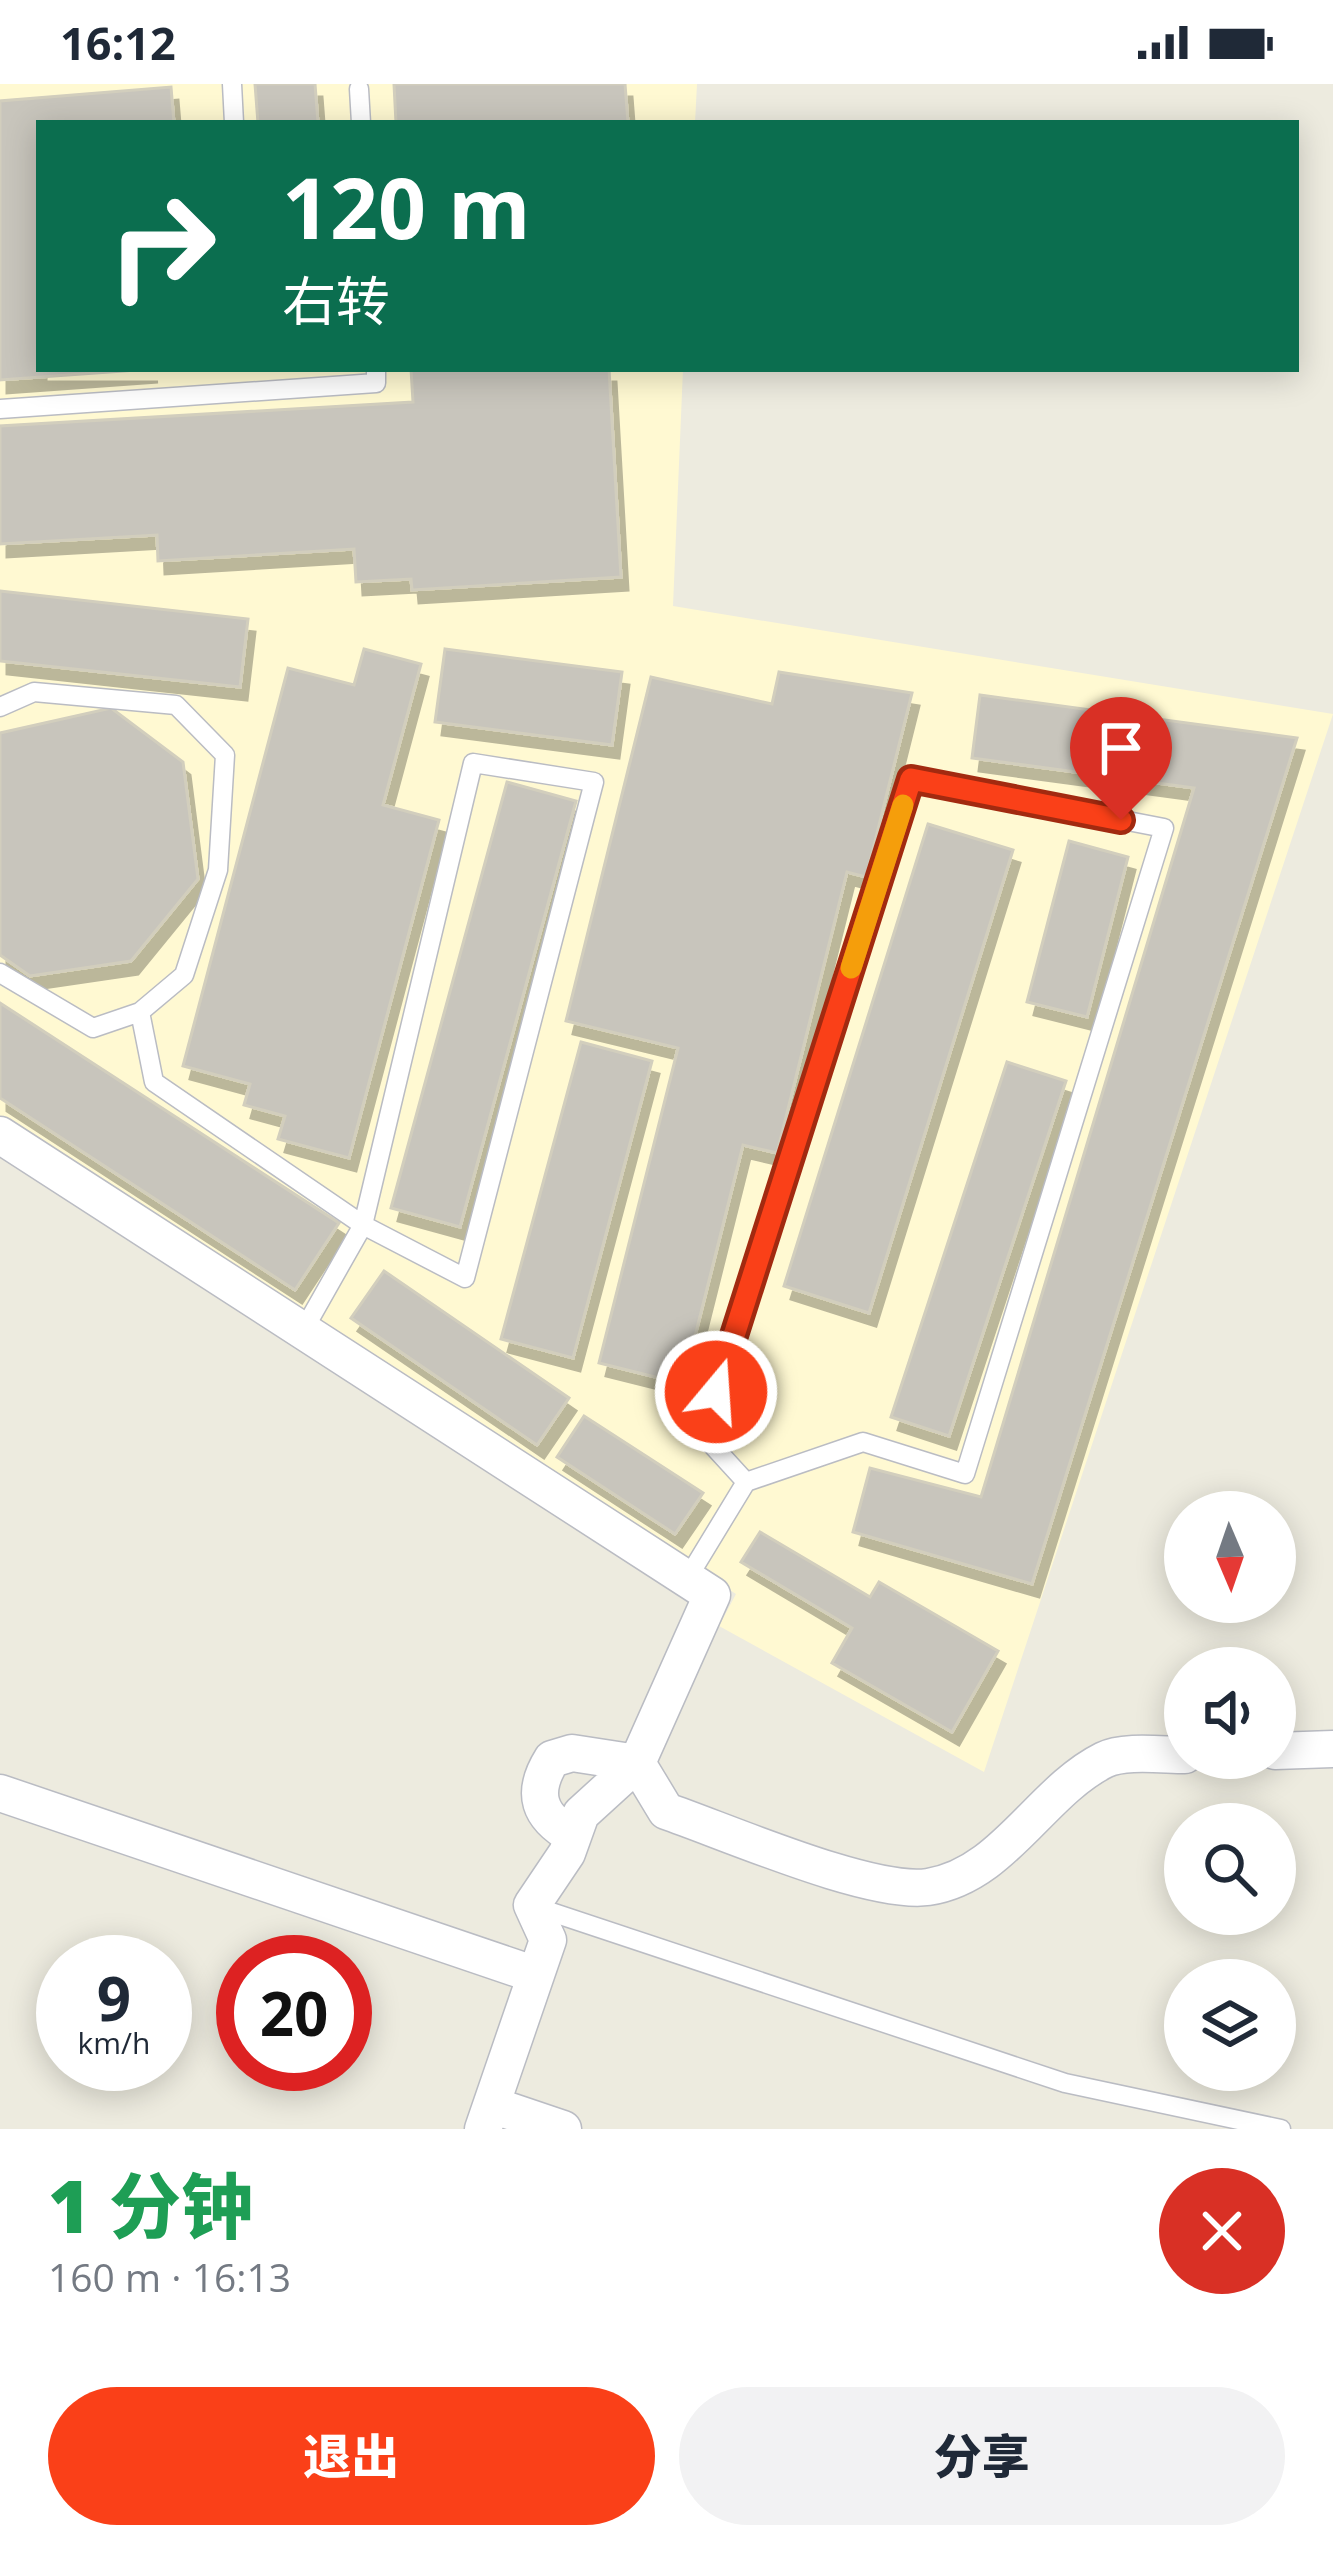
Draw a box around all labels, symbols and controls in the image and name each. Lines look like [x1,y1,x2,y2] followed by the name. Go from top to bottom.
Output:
[60,12,176,73] text: 16:12
[282,149,530,264] text: 120 m
[84,168,240,324] icon: right
[282,263,390,337] text: 右转
[1070,697,1172,820] pin
[1088,715,1154,781] icon: arrive
[653,1329,779,1455] position arrow
[1164,1491,1296,1623] north arrow
[1164,1491,1296,2091] map controls
[1164,1647,1296,1779] button: sound
[1164,1803,1296,1935] button: search
[216,1935,372,2091] speed limit sign: 20
[97,1957,131,2039] text: 9
[1164,1959,1296,2091] button: layers
[78,2022,150,2063] text: km/h
[48,2156,253,2254] text: 1 分钟
[1159,2168,1285,2294] button: close
[48,2250,291,2303] text: 160 m · 16:13
[48,2387,655,2525] button: 退出
[679,2387,1285,2525] button: 分享

